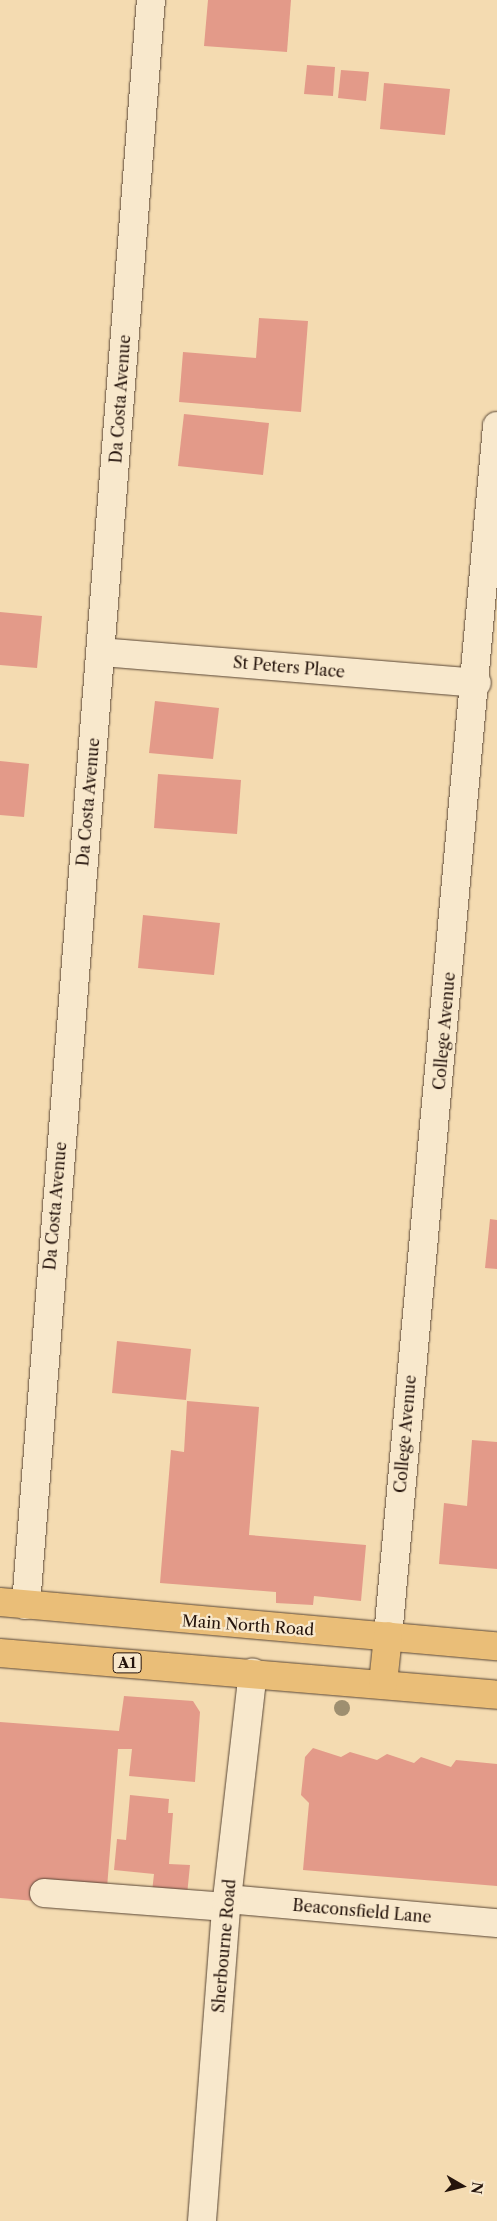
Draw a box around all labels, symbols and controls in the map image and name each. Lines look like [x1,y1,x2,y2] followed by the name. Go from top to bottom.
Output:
[106,334,134,464] street label: Da Costa Avenue
[232,653,346,681] street label: St Peters Place
[73,736,103,868] street label: Da Costa Avenue
[429,971,459,1091] street label: College Avenue
[40,1140,70,1272] street label: Da Costa Avenue
[390,1374,420,1494] street label: College Avenue
[181,1611,315,1639] street label: Main North Road
[112,1650,142,1676] road number: A1
[209,1878,239,2014] street label: Sherbourne Road
[292,1895,432,1927] street label: Beaconsfield Lane
[437,2161,487,2211] north arrow
[467,2181,487,2195] text: N

